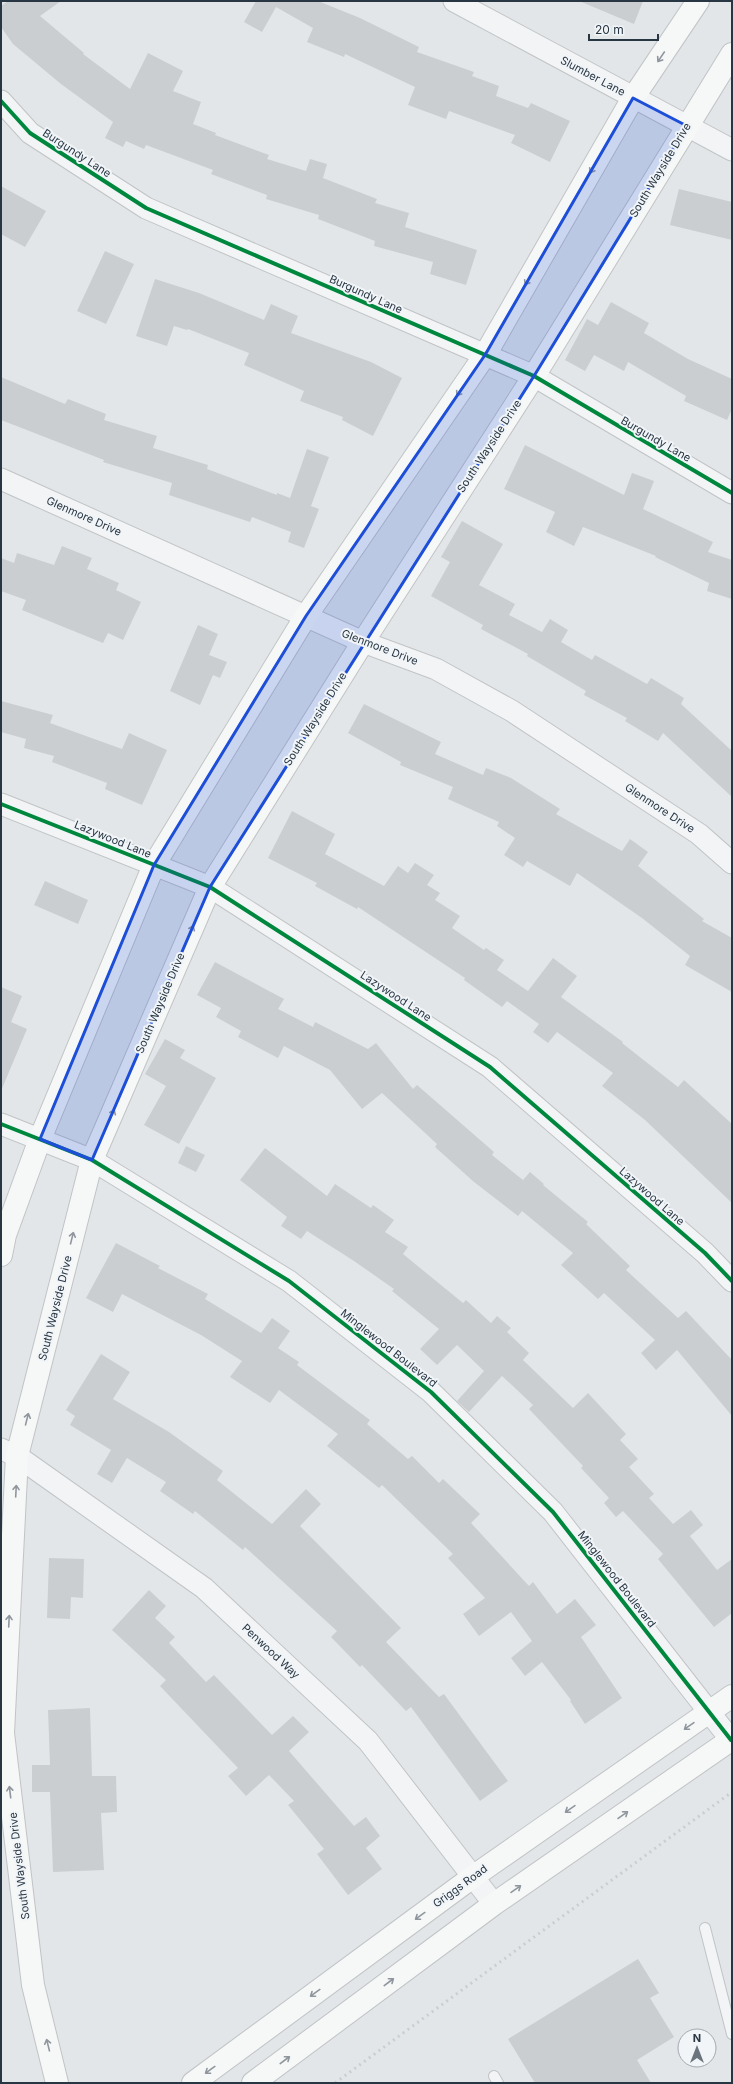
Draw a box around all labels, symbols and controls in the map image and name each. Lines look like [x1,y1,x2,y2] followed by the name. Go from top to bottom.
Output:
[589,16,658,42] scale bar
[595,22,624,37] text: 20 m
[656,51,664,63] one-way arrow
[558,53,628,99] street label: Slumber Lane
[626,120,694,220] street label: South Wayside Drive
[40,126,114,180] street label: Burgundy Lane
[588,162,596,174] one-way arrow
[327,272,405,316] street label: Burgundy Lane
[523,274,531,286] one-way arrow
[456,385,464,396] one-way arrow
[454,397,524,495] street label: South Wayside Drive
[618,413,694,465] street label: Burgundy Lane
[44,493,124,539] street label: Glenmore Drive
[340,626,420,668] street label: Glenmore Drive
[280,670,350,768] street label: South Wayside Drive
[622,780,698,836] street label: Glenmore Drive
[72,817,154,861] street label: Lazywood Lane
[188,925,195,937] one-way arrow
[132,951,188,1055] street label: South Wayside Drive
[358,968,434,1024] street label: Lazywood Lane
[108,1109,116,1121] one-way arrow
[617,1164,687,1228] street label: Lazywood Lane
[69,1232,77,1245] one-way arrow
[35,1254,75,1362] street label: South Wayside Drive
[338,1306,440,1390] street label: Minglewood Boulevard
[24,1412,31,1425] one-way arrow
[12,1485,19,1498] one-way arrow
[575,1528,659,1630] street label: Minglewood Boulevard
[5,1615,12,1628] one-way arrow
[239,1621,303,1681] street label: Penwood Way
[683,1722,694,1730] one-way arrow
[6,1786,14,1799] one-way arrow
[565,1805,576,1813] one-way arrow
[618,1811,629,1819] one-way arrow
[5,1812,33,1920] street label: South Wayside Drive
[430,1861,490,1911] street label: Griggs Road
[511,1885,522,1893] one-way arrow
[414,1912,425,1920] one-way arrow
[384,1978,395,1986] one-way arrow
[310,1989,321,1997] one-way arrow
[677,2028,717,2068] north arrow
[693,2031,701,2045] text: N
[44,2039,51,2052] one-way arrow
[279,2056,290,2064] one-way arrow
[205,2066,216,2075] one-way arrow

